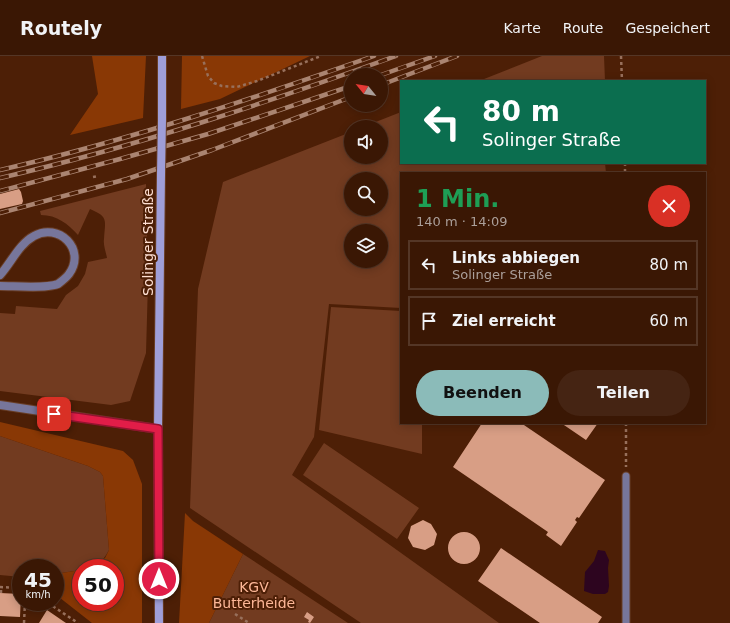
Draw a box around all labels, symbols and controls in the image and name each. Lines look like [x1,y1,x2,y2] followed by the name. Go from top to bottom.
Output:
[20,17,102,39] text: Routely
[503,20,541,36] text: Karte
[563,20,603,36] text: Route
[625,20,710,36] text: Gespeichert
[344,68,388,112] north arrow
[344,68,388,268] map controls
[482,95,560,128] text: 80 m
[416,96,468,148] icon: left
[344,120,388,164] button: sound
[482,129,621,150] text: Solinger Straße
[344,172,388,216] button: search
[416,185,499,213] text: 1 Min.
[648,185,690,227] button: close
[140,188,156,296] street label: Solinger Straße
[416,214,507,229] text: 140 m · 14:09
[344,224,388,268] button: layers
[452,249,580,267] text: Links abbiegen
[418,254,440,276] icon: left
[650,256,688,274] text: 80 m
[452,267,552,282] text: Solinger Straße
[418,310,440,332] icon: arrive
[452,312,556,330] text: Ziel erreicht
[650,312,688,330] text: 60 m
[416,370,549,416] button: Beenden
[557,370,690,416] button: Teilen
[37,397,71,431] pin
[43,403,65,425] icon: arrive
[138,558,180,600] position arrow
[72,559,124,611] speed limit sign: 50
[24,568,52,592] text: 45
[213,579,295,611] park label: KGV Butterheide
[25,589,51,600] text: km/h

